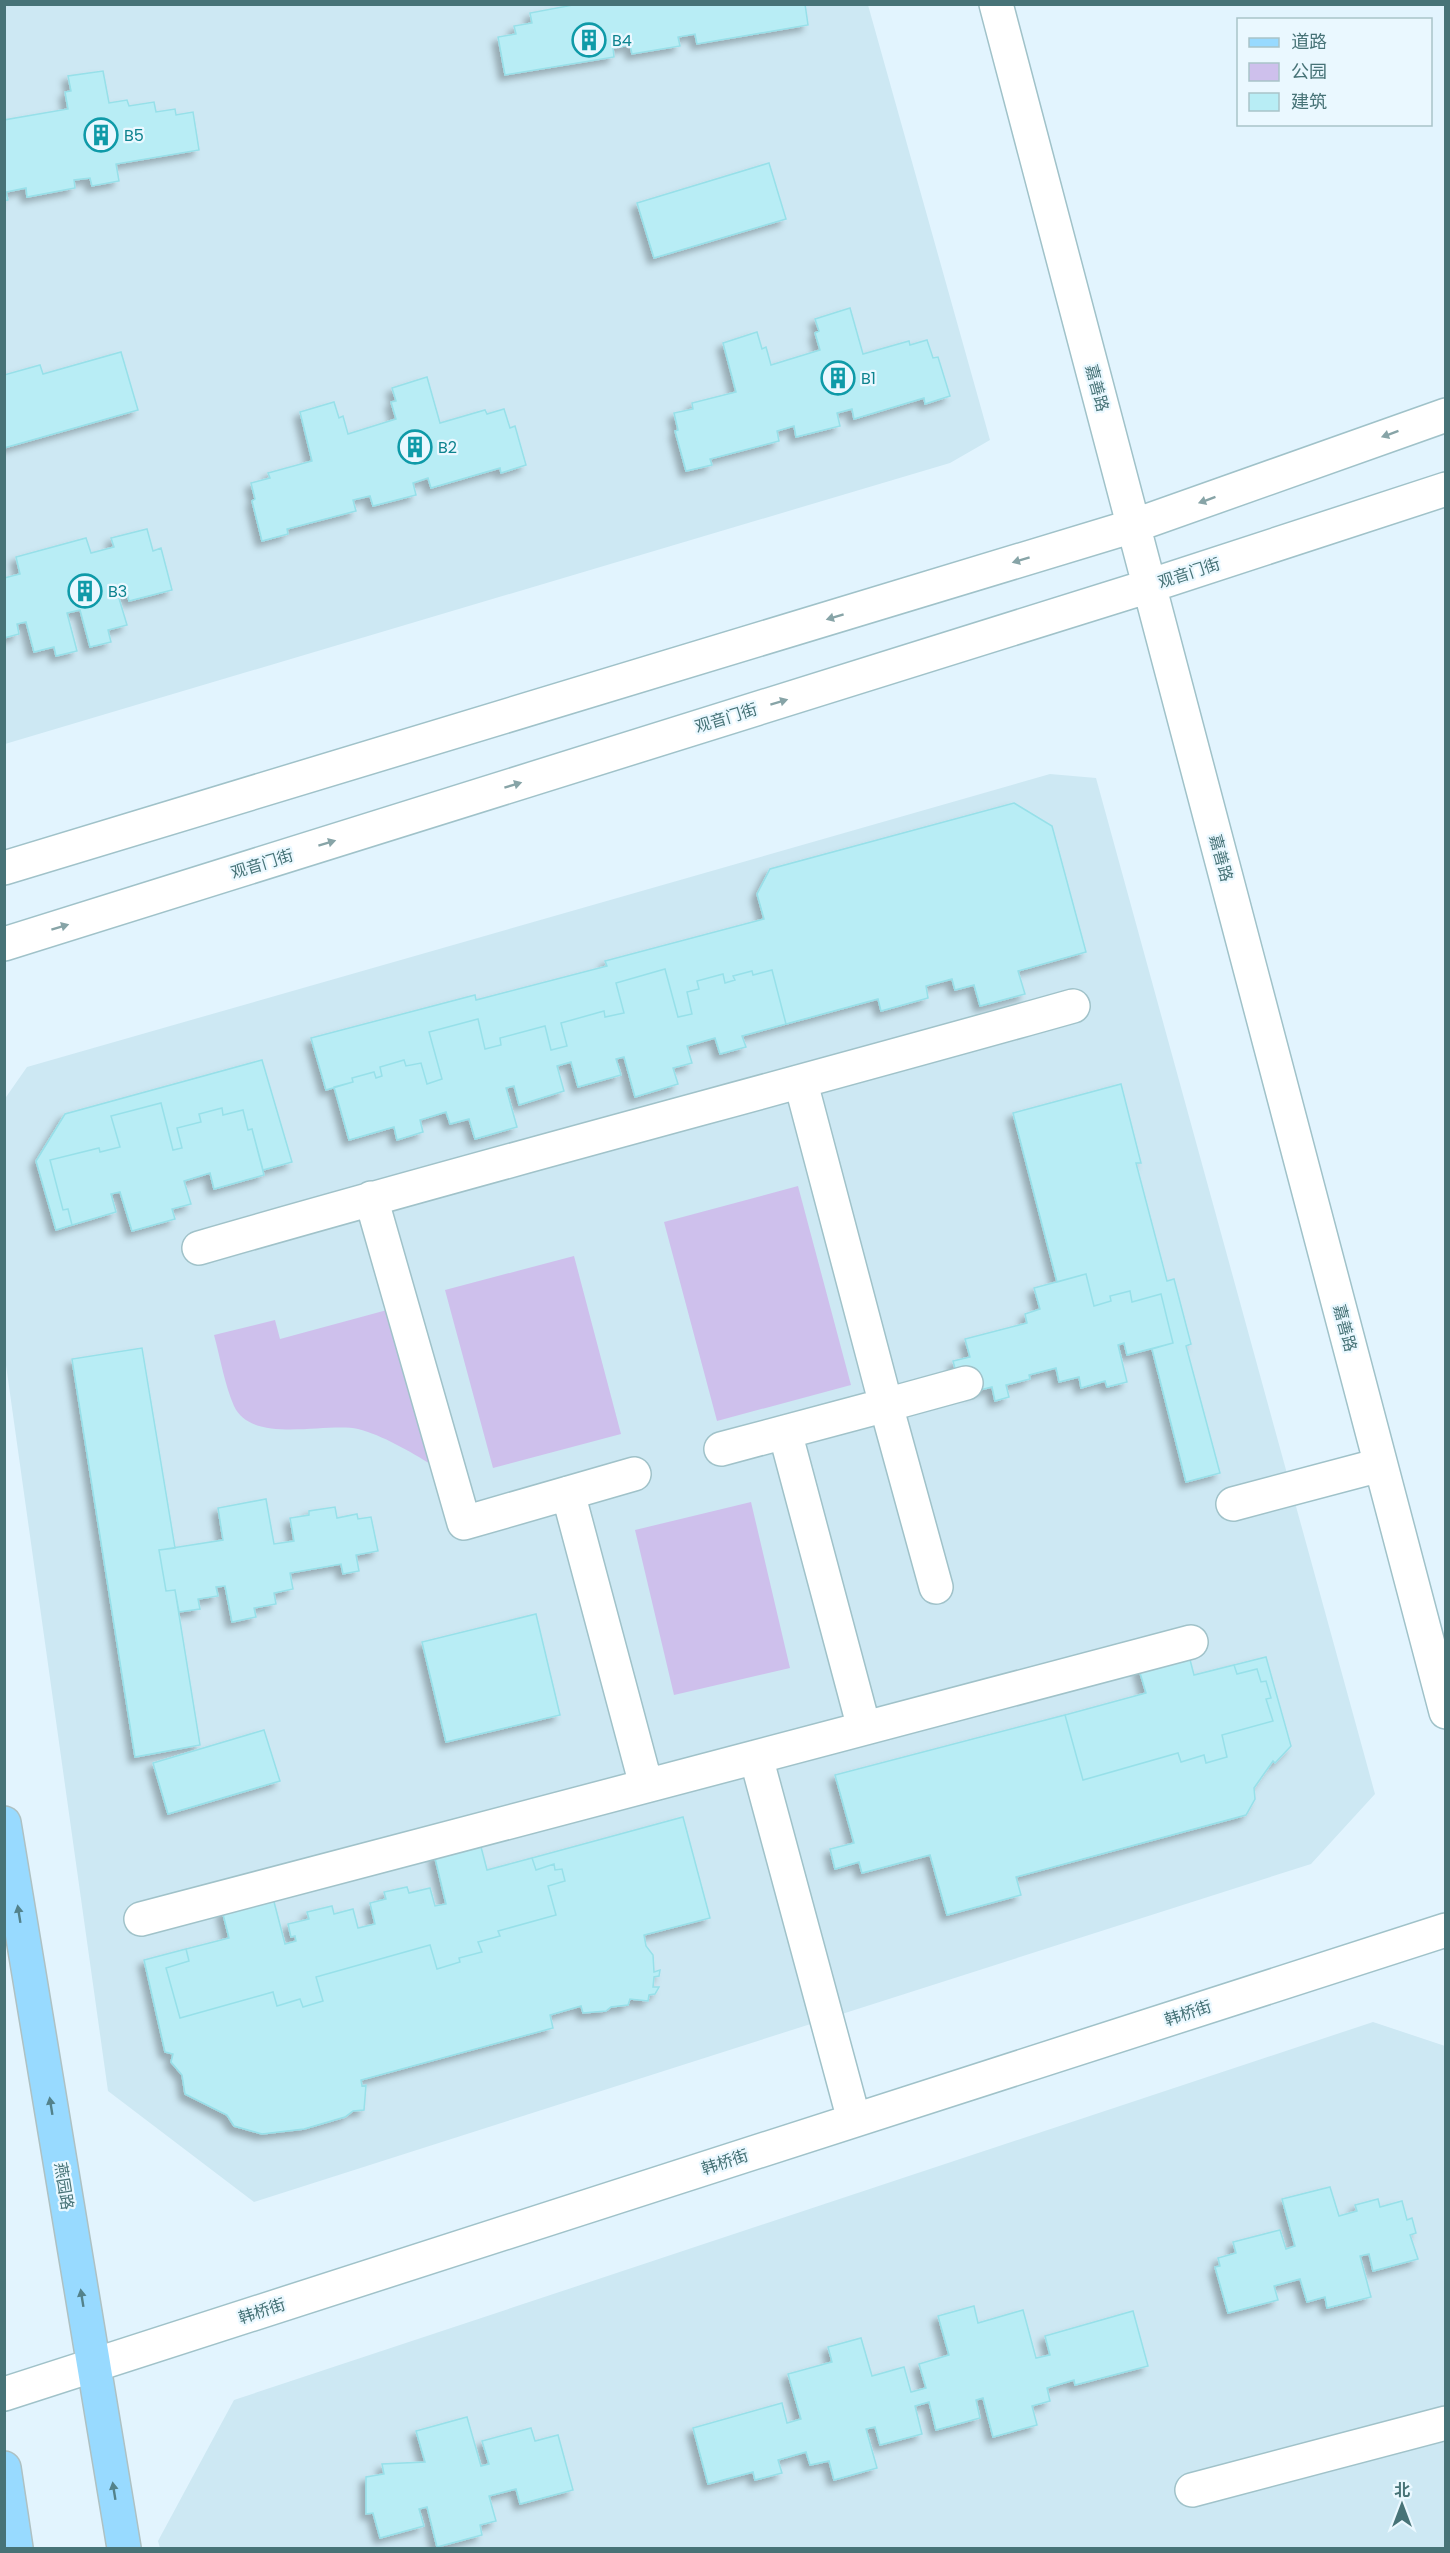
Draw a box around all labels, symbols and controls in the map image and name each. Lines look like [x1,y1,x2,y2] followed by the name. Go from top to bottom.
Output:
[1237,18,1432,126] legend
[571,22,607,58] building icon: B4
[612,29,632,52] place label: B4
[1291,29,1327,54] text: 道路
[1291,59,1327,84] text: 公园
[1291,89,1327,114] text: 建筑
[83,117,119,153] building icon: B5
[124,124,144,147] place label: B5
[820,360,856,396] building icon: B1
[1080,362,1114,414] street label: 嘉善路
[861,367,876,390] place label: B1
[397,429,433,465] building icon: B2
[1381,430,1399,440] one-way arrow
[438,436,457,459] place label: B2
[1198,496,1216,506] one-way arrow
[1155,552,1223,594] street label: 观音门街
[1012,556,1030,565] one-way arrow
[67,573,103,609] building icon: B3
[108,580,127,603] place label: B3
[826,613,844,622] one-way arrow
[770,697,788,706] one-way arrow
[692,698,760,738] street label: 观音门街
[504,780,522,789] one-way arrow
[1204,832,1238,884] street label: 嘉善路
[318,838,336,848] one-way arrow
[228,844,296,884] street label: 观音门街
[51,922,69,931] one-way arrow
[1328,1302,1362,1354] street label: 嘉善路
[15,1904,24,1923] one-way arrow
[1162,1995,1214,2031] street label: 韩桥街
[46,2096,55,2115] one-way arrow
[699,2144,751,2180] street label: 韩桥街
[49,2160,79,2212] street label: 燕园路
[78,2289,87,2308] one-way arrow
[236,2293,288,2329] street label: 韩桥街
[1372,2475,1432,2535] north arrow
[1394,2479,1410,2502] text: 北
[109,2481,118,2500] one-way arrow

